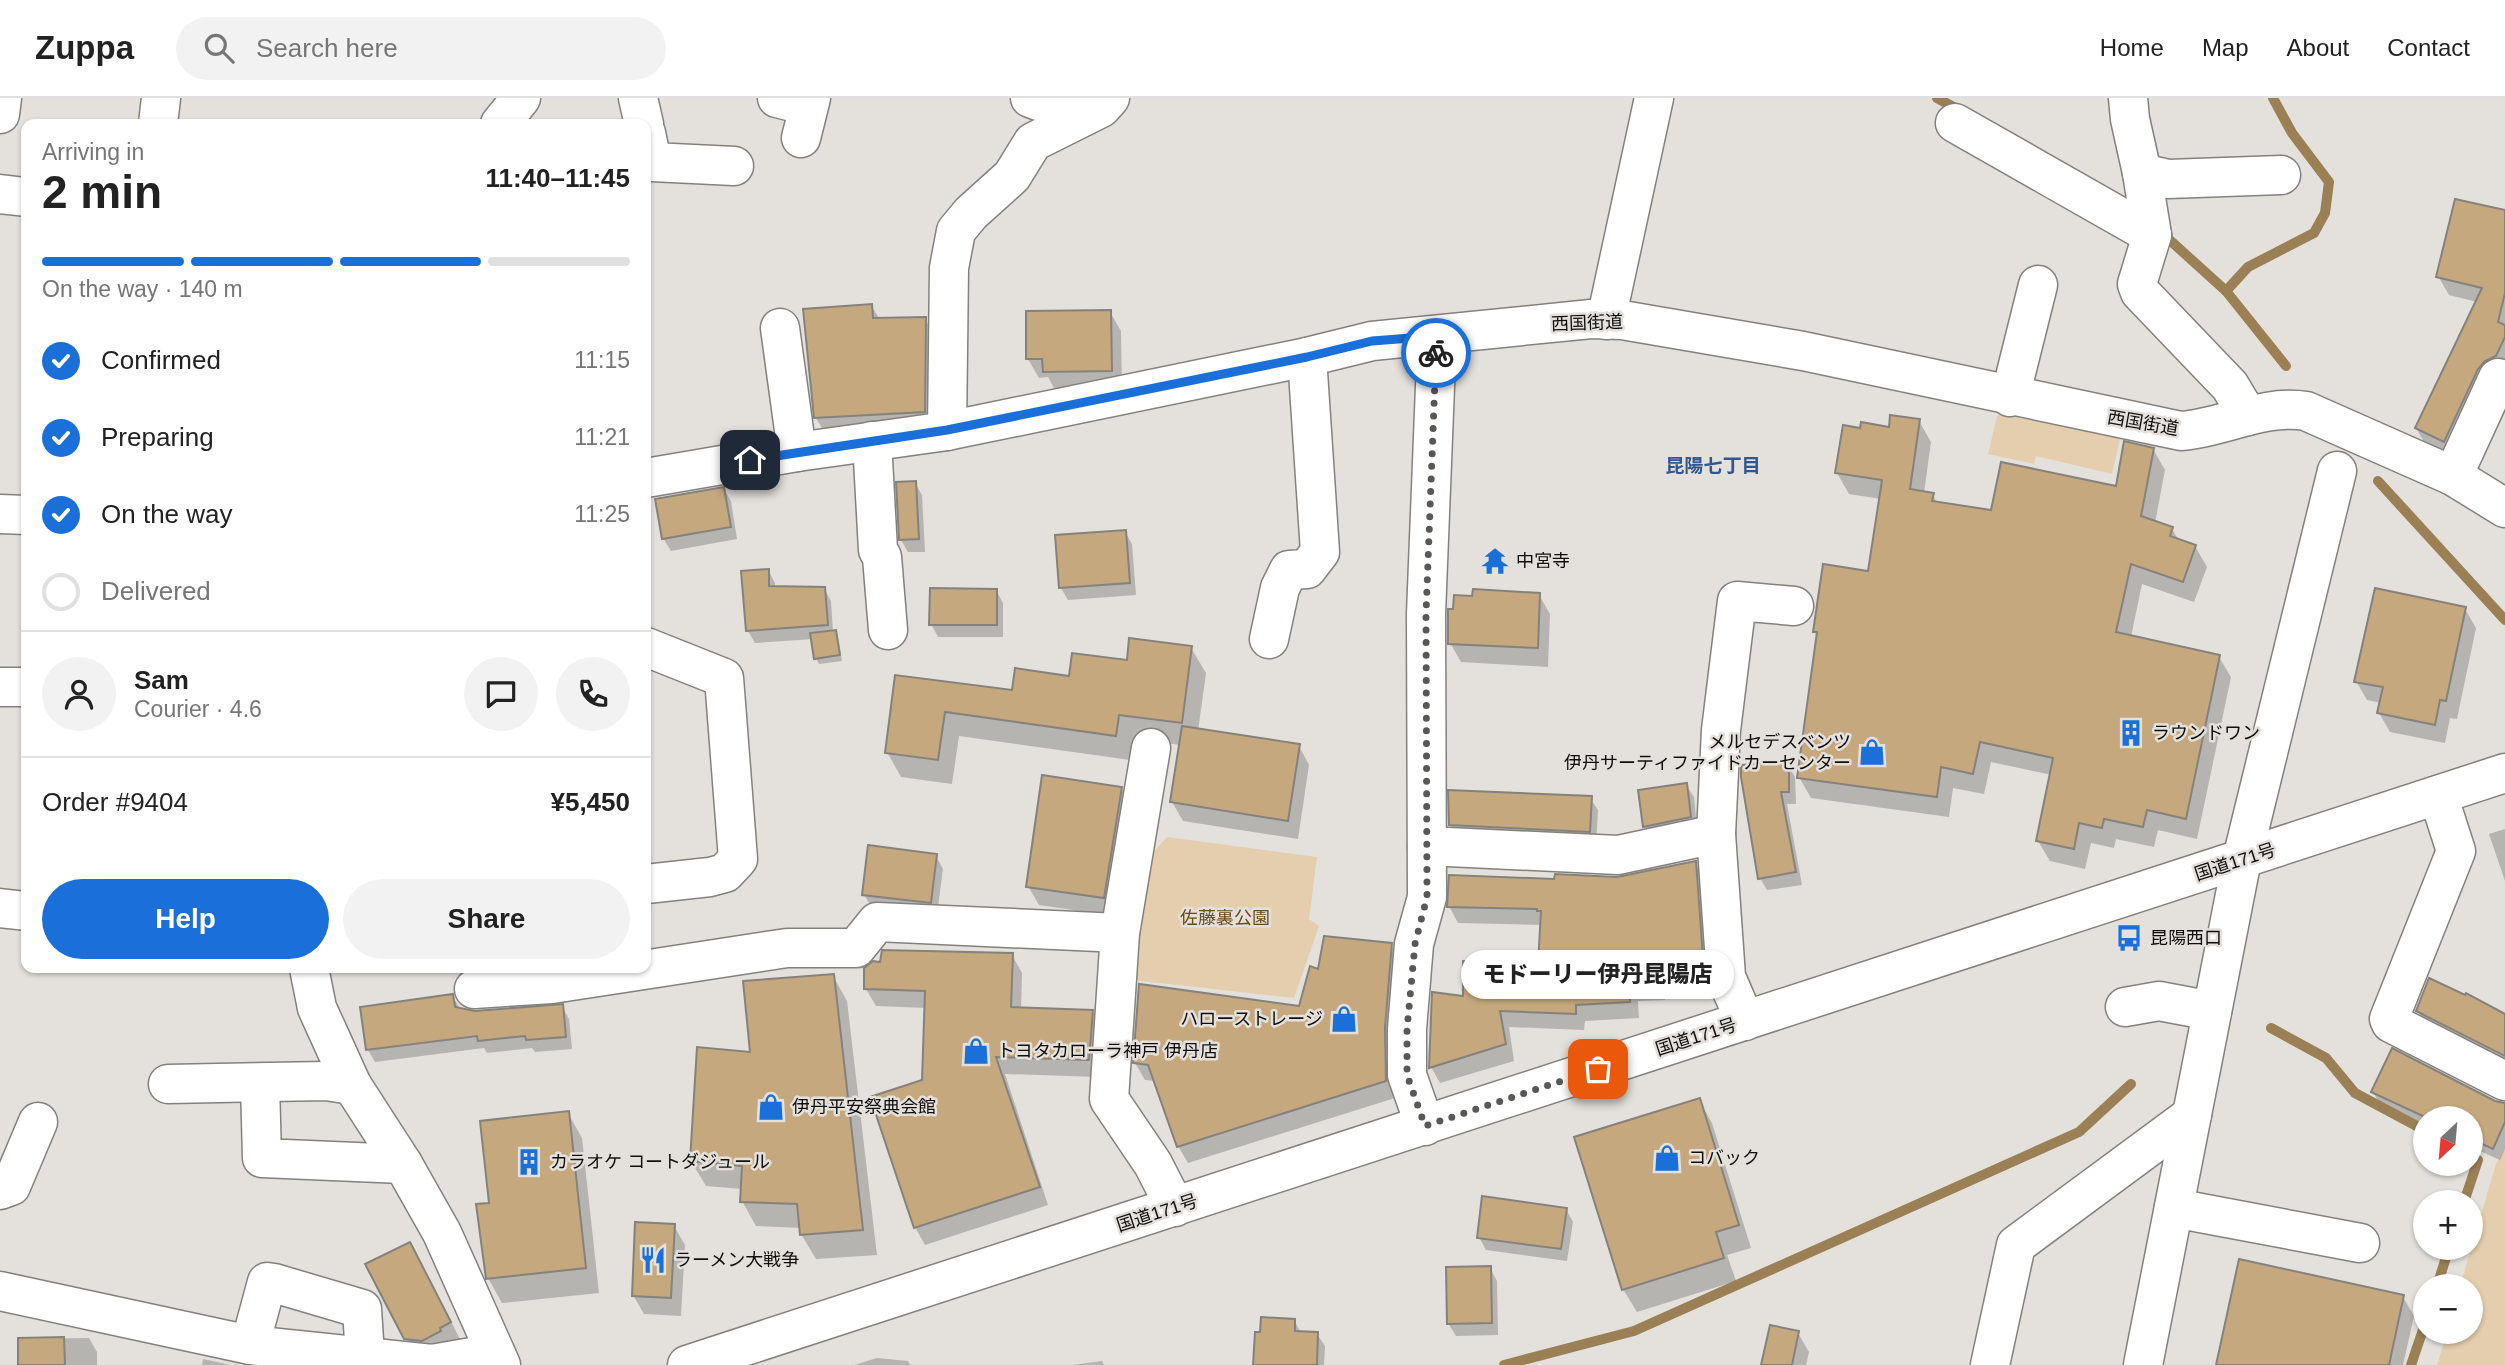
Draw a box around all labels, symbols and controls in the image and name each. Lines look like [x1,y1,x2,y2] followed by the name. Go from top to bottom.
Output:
[176,17,666,80] search box
[35,29,134,66] text: Zuppa
[200,29,238,67] icon: search
[256,33,398,63] text: Search here
[2100,34,2164,61] text: Home
[2202,34,2249,61] text: Map
[2287,34,2349,61] text: About
[2387,34,2470,61] text: Contact
[42,139,144,165] text: Arriving in
[485,163,630,193] text: 11:40–11:45
[42,166,162,218] text: 2 min
[42,276,243,302] text: On the way · 140 m
[1551,312,1623,334] street label: 西国街道
[1401,318,1471,388] courier
[1417,334,1455,372] icon: bike
[42,342,80,380] icon: check
[101,345,221,375] text: Confirmed
[574,347,630,373] text: 11:15
[2106,407,2180,439] street label: 西国街道
[42,419,80,457] icon: check
[101,422,214,452] text: Preparing
[574,424,630,450] text: 11:21
[720,430,780,490] pin
[731,441,769,479] icon: home
[1665,455,1761,476] district label: 昆陽七丁目
[42,496,80,534] icon: check
[101,499,233,529] text: On the way
[574,501,630,527] text: 11:25
[1480,546,1510,576] temple icon: 中宮寺
[1516,551,1570,571] place label: 中宮寺
[101,576,211,606] text: Delivered
[42,657,116,731] button: person
[464,657,538,731] button: chat
[556,657,630,731] button: phone
[134,665,189,695] text: Sam
[134,696,262,722] text: Courier · 4.6
[2116,718,2146,748] building icon: ラウンドワン
[2152,723,2260,743] place label: ラウンドワン
[1564,732,1851,773] place label: メルセデスベンツ 伊丹サーティファイドカーセンター
[1857,737,1887,767] shop icon: メルセデスベンツ 伊丹サーティファイドカーセンター
[42,787,188,817] text: Order #9404
[550,787,630,817] text: ¥5,450
[2192,840,2278,884] street label: 国道171号
[42,879,329,959] button: Help
[343,879,630,959] button: Share
[1180,908,1270,928] park label: 佐藤裏公園
[2114,923,2144,953] bus stop icon: 昆陽西口
[2150,928,2222,948] place label: 昆陽西口
[1462,950,1734,999] callout: モドーリー伊丹昆陽店
[1483,961,1713,987] text: モドーリー伊丹昆陽店
[1329,1004,1359,1034] shop icon: ハローストレージ
[1180,1009,1323,1029] place label: ハローストレージ
[1653,1015,1739,1059] street label: 国道171号
[961,1036,991,1066] shop icon: トヨタカローラ神戸 伊丹店
[1568,1039,1628,1099] pin
[997,1041,1218,1061] place label: トヨタカローラ神戸 伊丹店
[1579,1050,1617,1088] icon: bag
[756,1092,786,1122] shop icon: 伊丹平安祭典会館
[792,1097,936,1117] place label: 伊丹平安祭典会館
[2413,1106,2483,1176] north arrow
[2413,1106,2483,1344] map controls
[1652,1143,1682,1173] shop icon: コバック
[514,1147,544,1177] building icon: カラオケ コートダジュール
[1688,1148,1760,1168] place label: コバック
[550,1152,770,1172] place label: カラオケ コートダジュール
[2413,1190,2483,1260] button: +
[1114,1191,1200,1235] street label: 国道171号
[638,1245,668,1275] restaurant icon: ラーメン大戦争
[674,1250,799,1270] place label: ラーメン大戦争
[2413,1274,2483,1344] button: −

